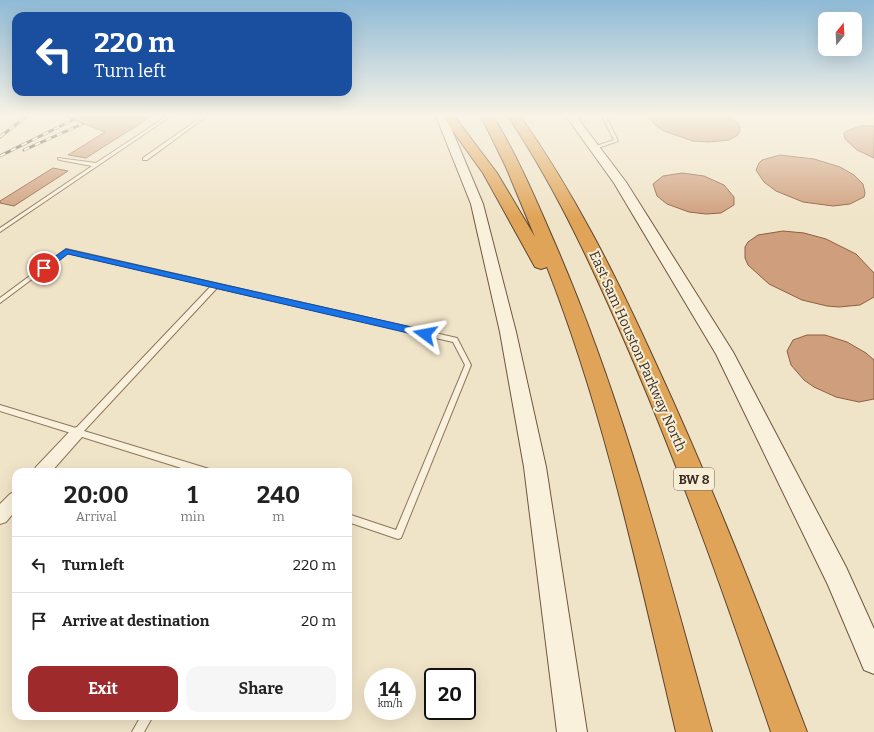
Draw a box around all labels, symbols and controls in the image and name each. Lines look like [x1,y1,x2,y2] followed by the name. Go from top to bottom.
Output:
[818,12,862,56] north arrow
[818,12,862,56] map controls
[94,26,175,59] text: 220 m
[28,28,80,80] icon: left
[94,60,166,82] text: Turn left
[585,248,690,454] street label: East Sam Houston Parkway North
[27,251,61,285] pin
[33,257,55,279] icon: arrive
[404,313,446,355] position arrow
[674,468,714,490] road number: BW 8
[64,481,129,509] text: 20:00
[188,481,198,509] text: 1
[257,481,300,509] text: 240
[76,509,117,524] text: Arrival
[180,509,205,524] text: min
[272,509,285,524] text: m
[28,554,50,576] icon: left
[62,556,124,574] text: Turn left
[293,556,336,574] text: 220 m
[28,610,50,632] icon: arrive
[62,612,209,630] text: Arrive at destination
[301,612,336,630] text: 20 m
[28,666,178,712] button: Exit
[186,666,336,712] button: Share
[424,668,476,720] speed limit sign: 20
[380,677,400,701] text: 14
[378,698,402,710] text: km/h

